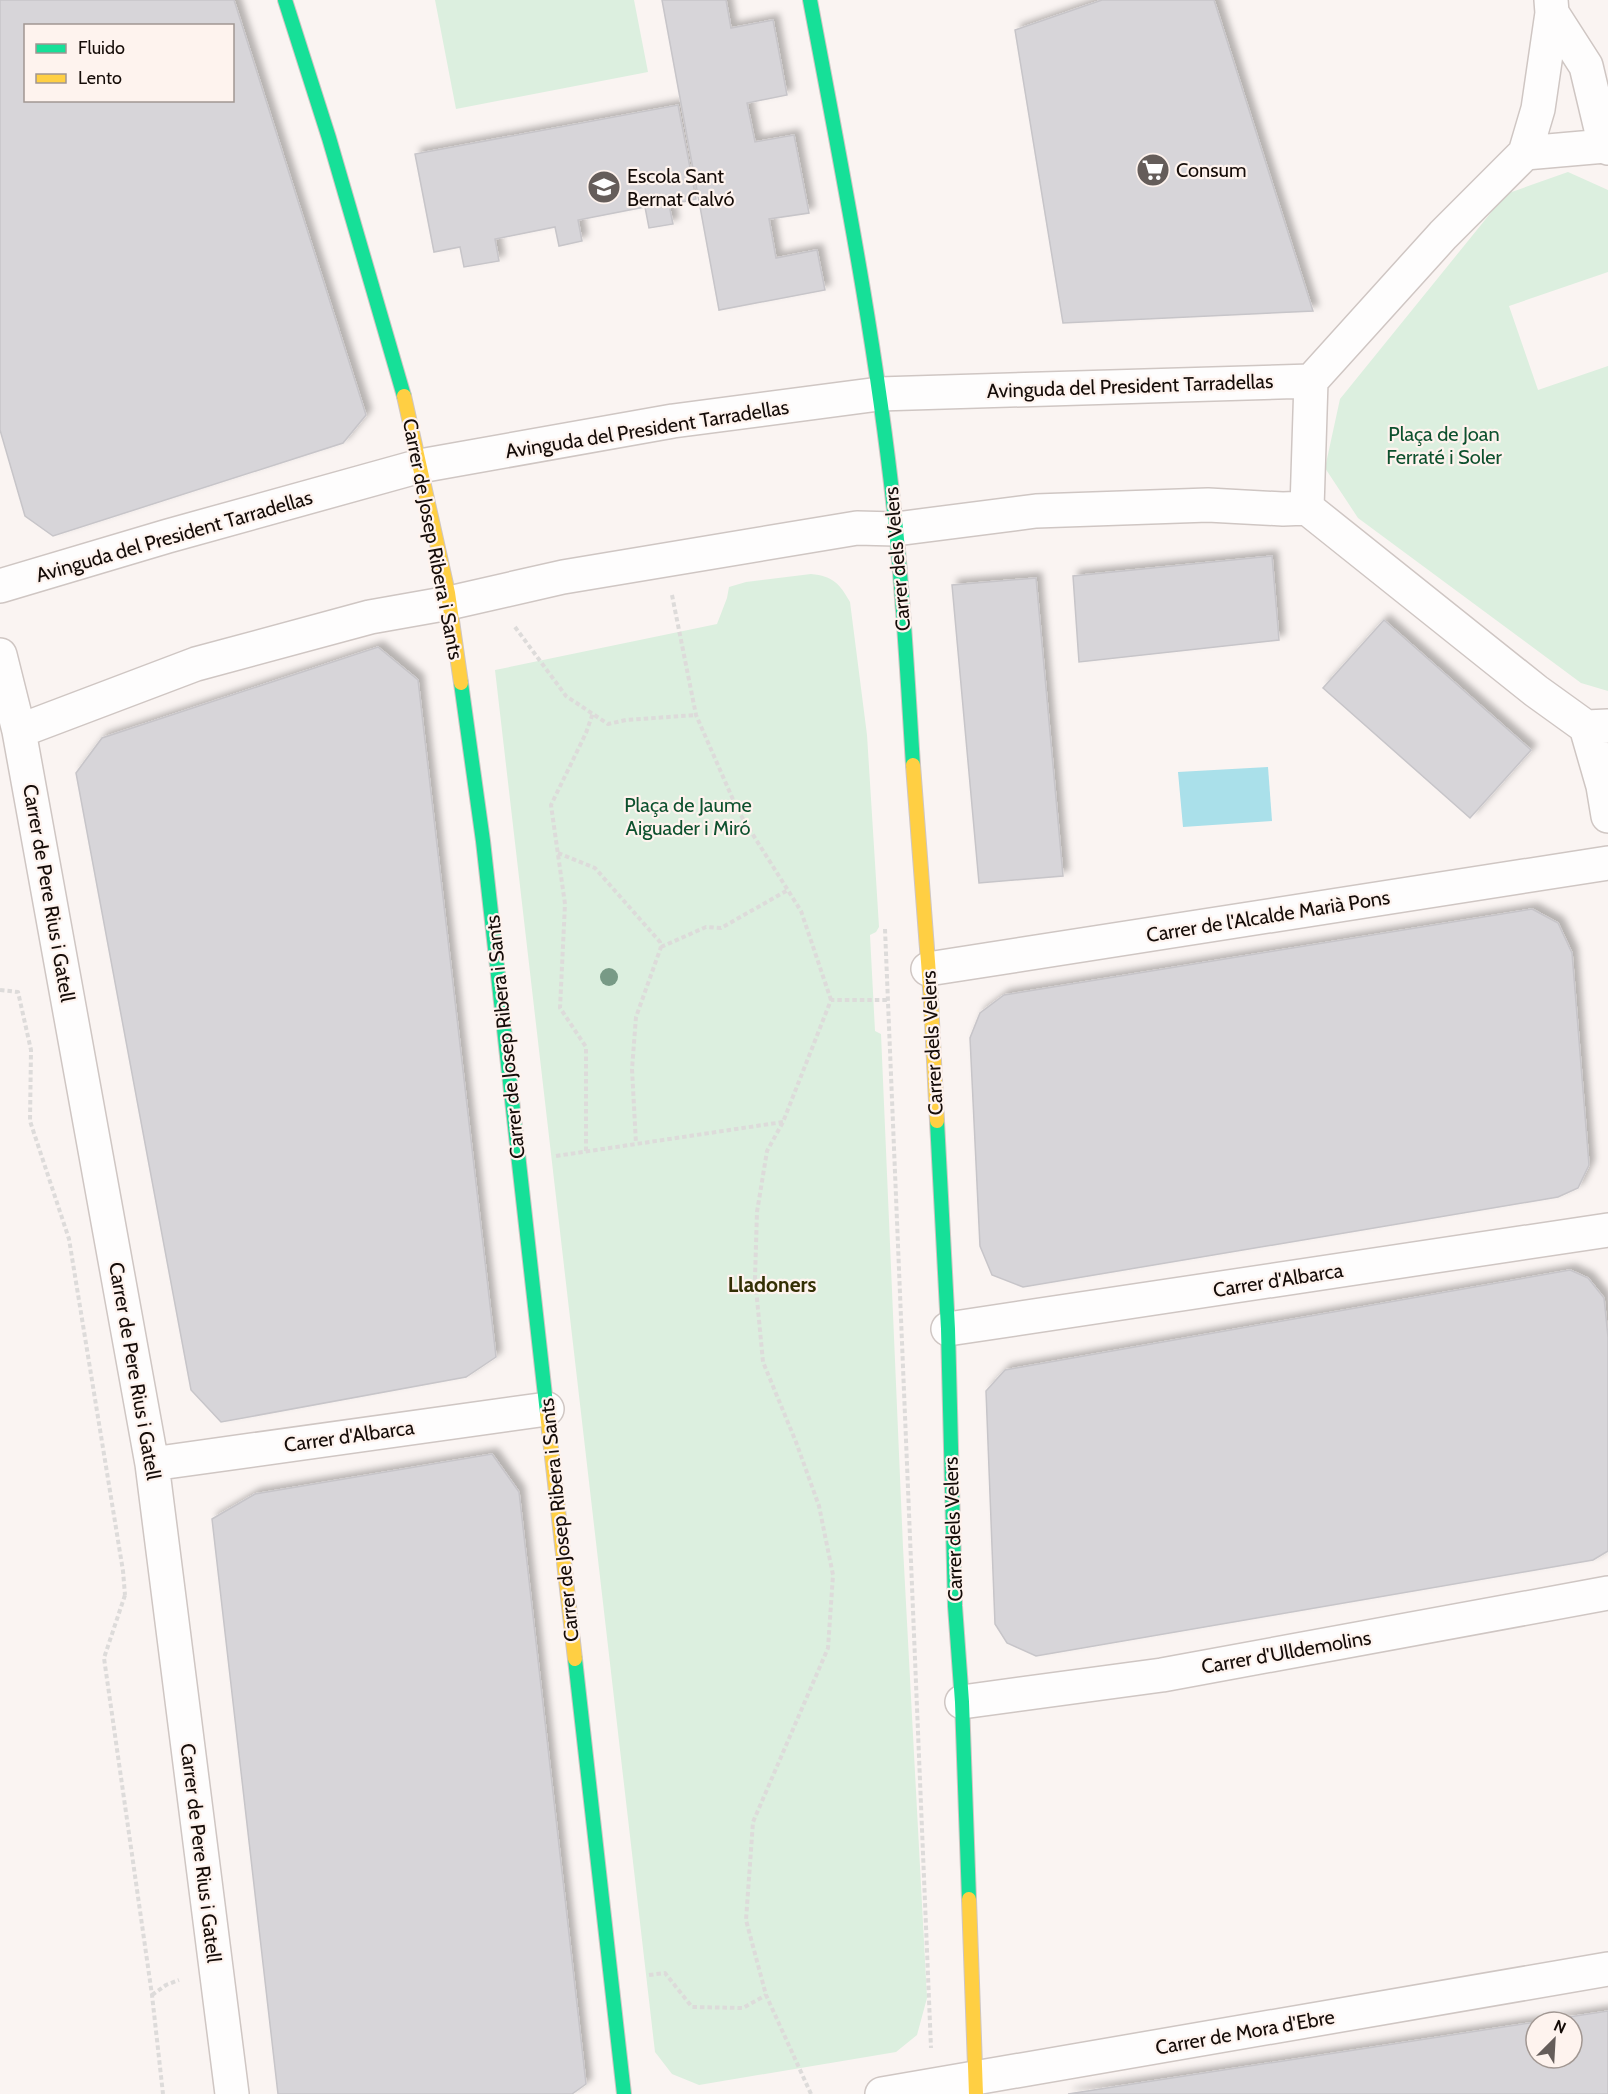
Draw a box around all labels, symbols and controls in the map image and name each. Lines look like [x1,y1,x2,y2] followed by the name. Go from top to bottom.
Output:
[24,24,234,102] legend
[78,37,125,59] text: Fluido
[78,67,122,89] text: Lento
[1135,152,1171,188] supermarket icon: Consum
[1176,158,1247,182] place label: Consum
[627,164,734,211] place label: Escola Sant Bernat Calvó
[586,169,622,205] school or university icon: Escola Sant Bernat Calvó
[986,369,1274,403] street label: Avinguda del President Tarradellas
[504,395,790,463] street label: Avinguda del President Tarradellas
[398,416,468,662] street label: Carrer de Josep Ribera i Sants
[1386,422,1503,469] park label: Plaça de Joan Ferraté i Soler
[33,485,315,587] street label: Avinguda del President Tarradellas
[879,486,915,632] street label: Carrer dels Velers
[18,782,80,1004] street label: Carrer de Pere Rius i Gatell
[624,793,752,840] park label: Plaça de Jaume Aiguader i Miró
[1144,885,1392,947] street label: Carrer de l'Alcalde Marià Pons
[480,914,530,1160] street label: Carrer de Josep Ribera i Sants
[916,970,948,1116] street label: Carrer dels Velers
[1211,1258,1345,1302] street label: Carrer d'Albarca
[104,1260,166,1482] street label: Carrer de Pere Rius i Gatell
[728,1272,816,1297] district label: Lladoners
[534,1397,584,1643] street label: Carrer de Josep Ribera i Sants
[282,1415,416,1457] street label: Carrer d'Albarca
[938,1456,968,1602] street label: Carrer dels Velers
[1199,1625,1373,1679] street label: Carrer d'Ulldemolins
[176,1742,226,1964] street label: Carrer de Pere Rius i Gatell
[1154,2004,1336,2060] street label: Carrer de Mora d'Ebre
[1524,2010,1584,2070] north arrow
[1551,2016,1569,2038] text: N

